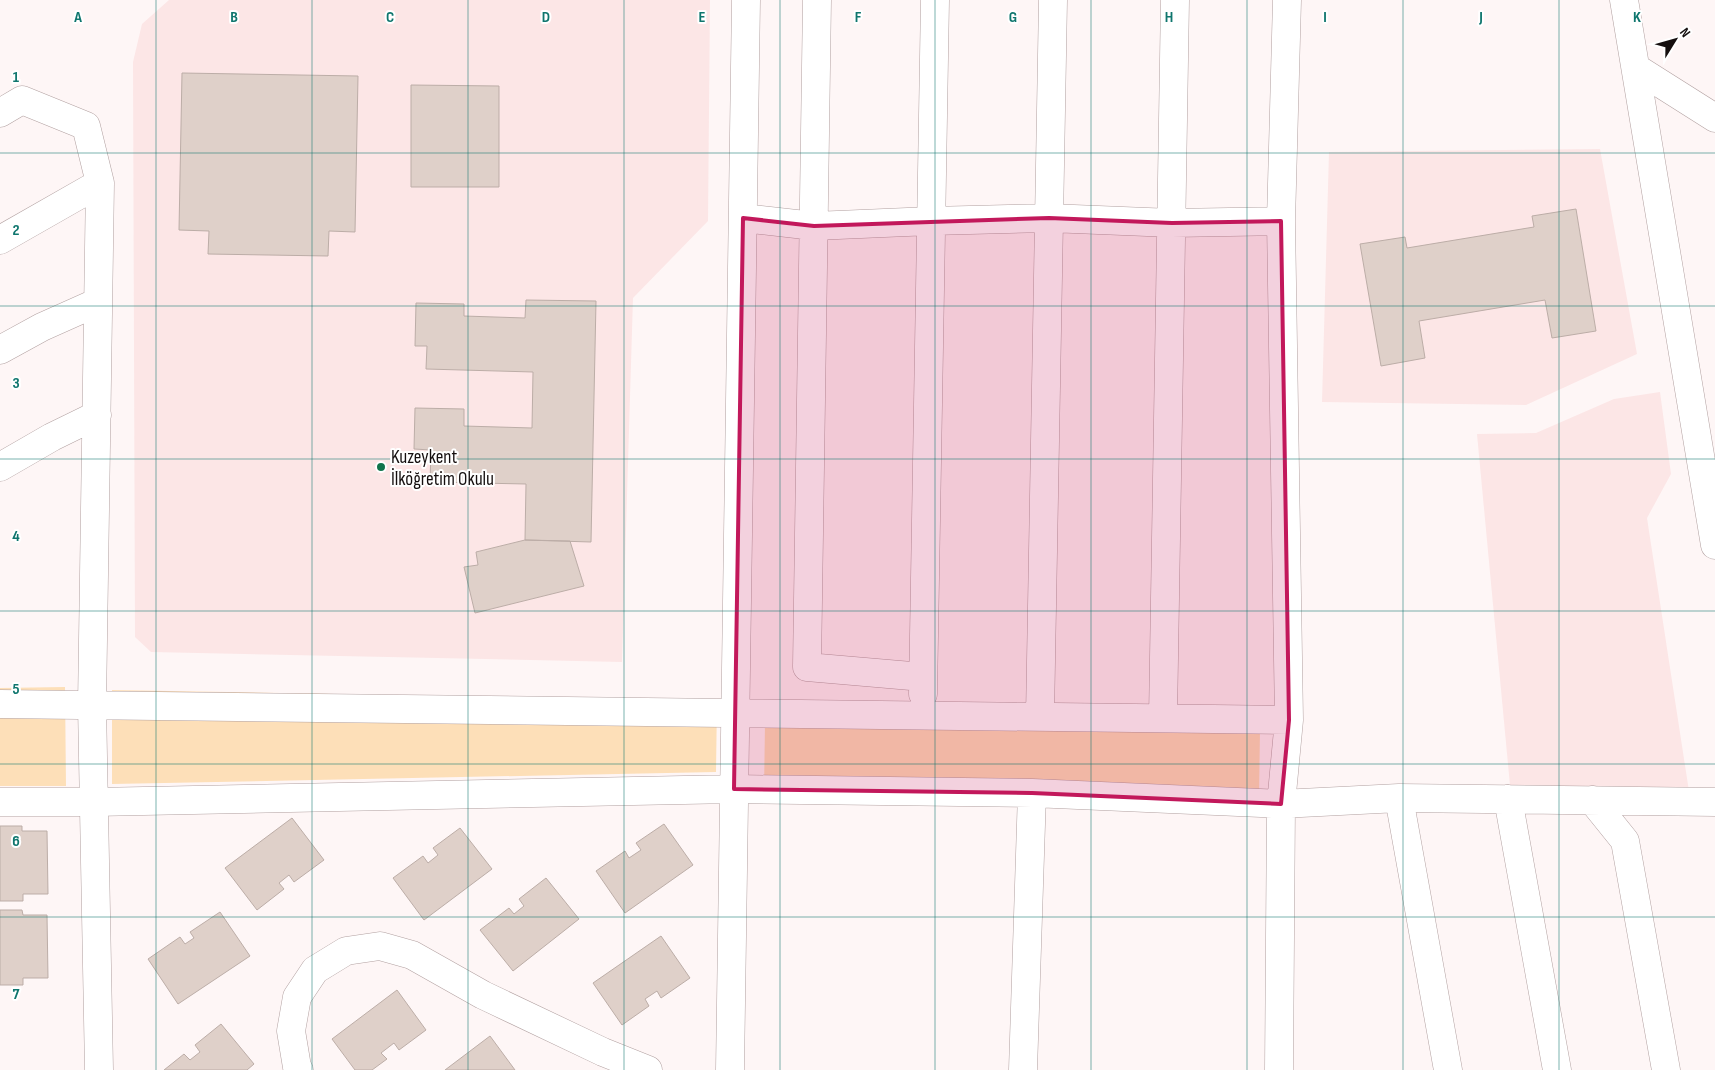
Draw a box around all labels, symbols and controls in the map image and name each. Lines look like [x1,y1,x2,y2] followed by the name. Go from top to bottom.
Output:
[73,8,82,27] text: A
[230,8,238,27] text: B
[386,8,394,27] text: C
[542,8,550,27] text: D
[699,8,706,27] text: E
[855,8,862,27] text: F
[1009,8,1017,27] text: G
[1165,8,1173,27] text: H
[1323,8,1327,27] text: I
[1478,8,1483,27] text: J
[1633,8,1641,27] text: K
[1650,15,1700,65] north arrow
[1676,24,1694,41] text: N
[13,68,20,87] text: 1
[12,221,20,240] text: 2
[12,374,20,393] text: 3
[391,446,494,491] place label: Kuzeykent İlköğretim Okulu
[375,461,387,473] marker: Kuzeykent İlköğretim Okulu
[12,527,20,546] text: 4
[12,680,20,699] text: 5
[12,832,20,851] text: 6
[13,985,20,1004] text: 7

